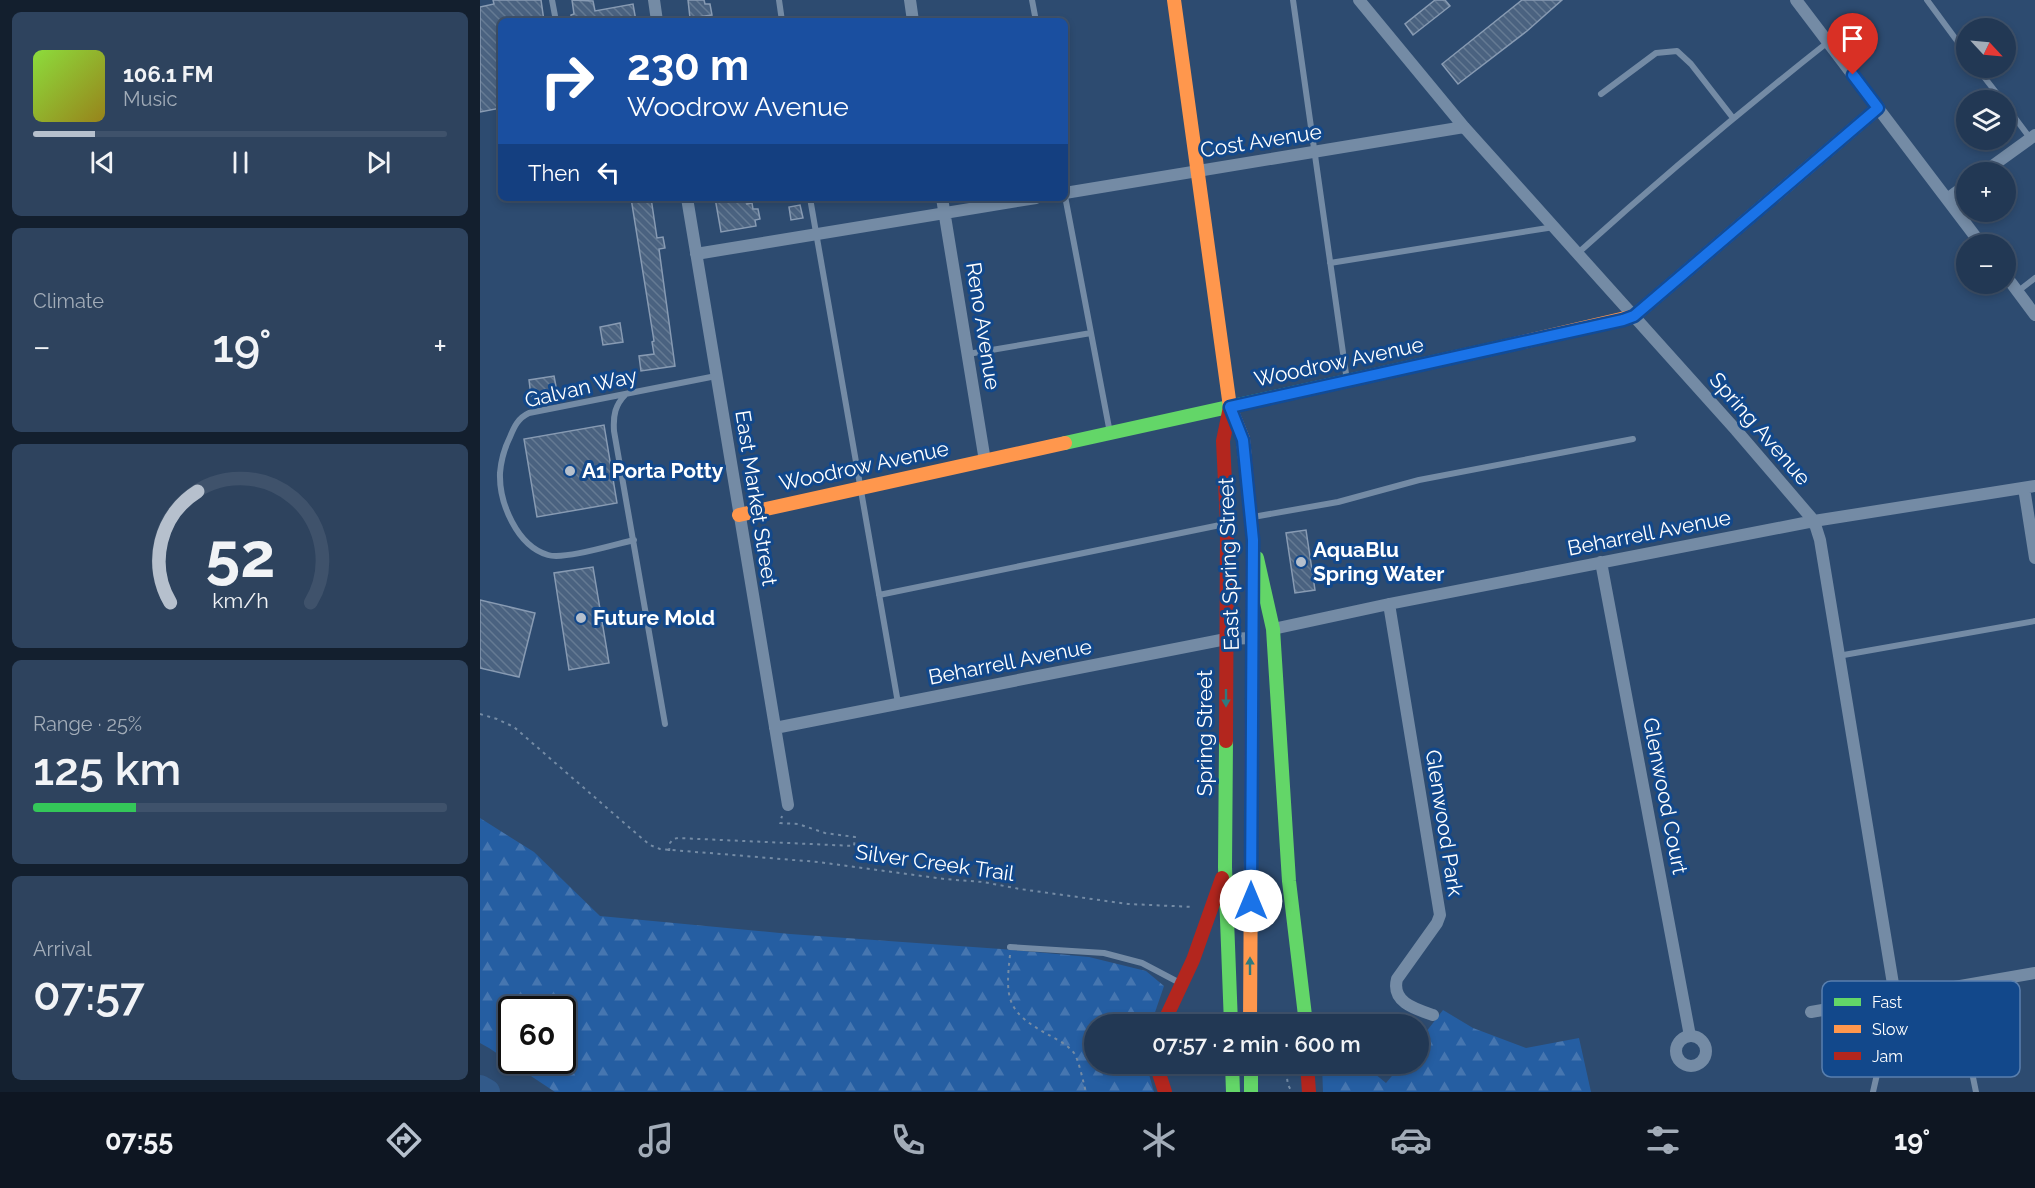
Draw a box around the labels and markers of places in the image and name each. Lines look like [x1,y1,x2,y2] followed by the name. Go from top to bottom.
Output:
[1827,13,1878,75] pin
[582,458,724,483] place label: A1 Porta Potty
[563,464,577,478] marker: A1 Porta Potty
[1313,537,1444,586] place label: AquaBlu Spring Water
[1294,555,1308,569] marker: AquaBlu Spring Water
[593,605,715,630] place label: Future Mold
[574,611,588,625] marker: Future Mold

